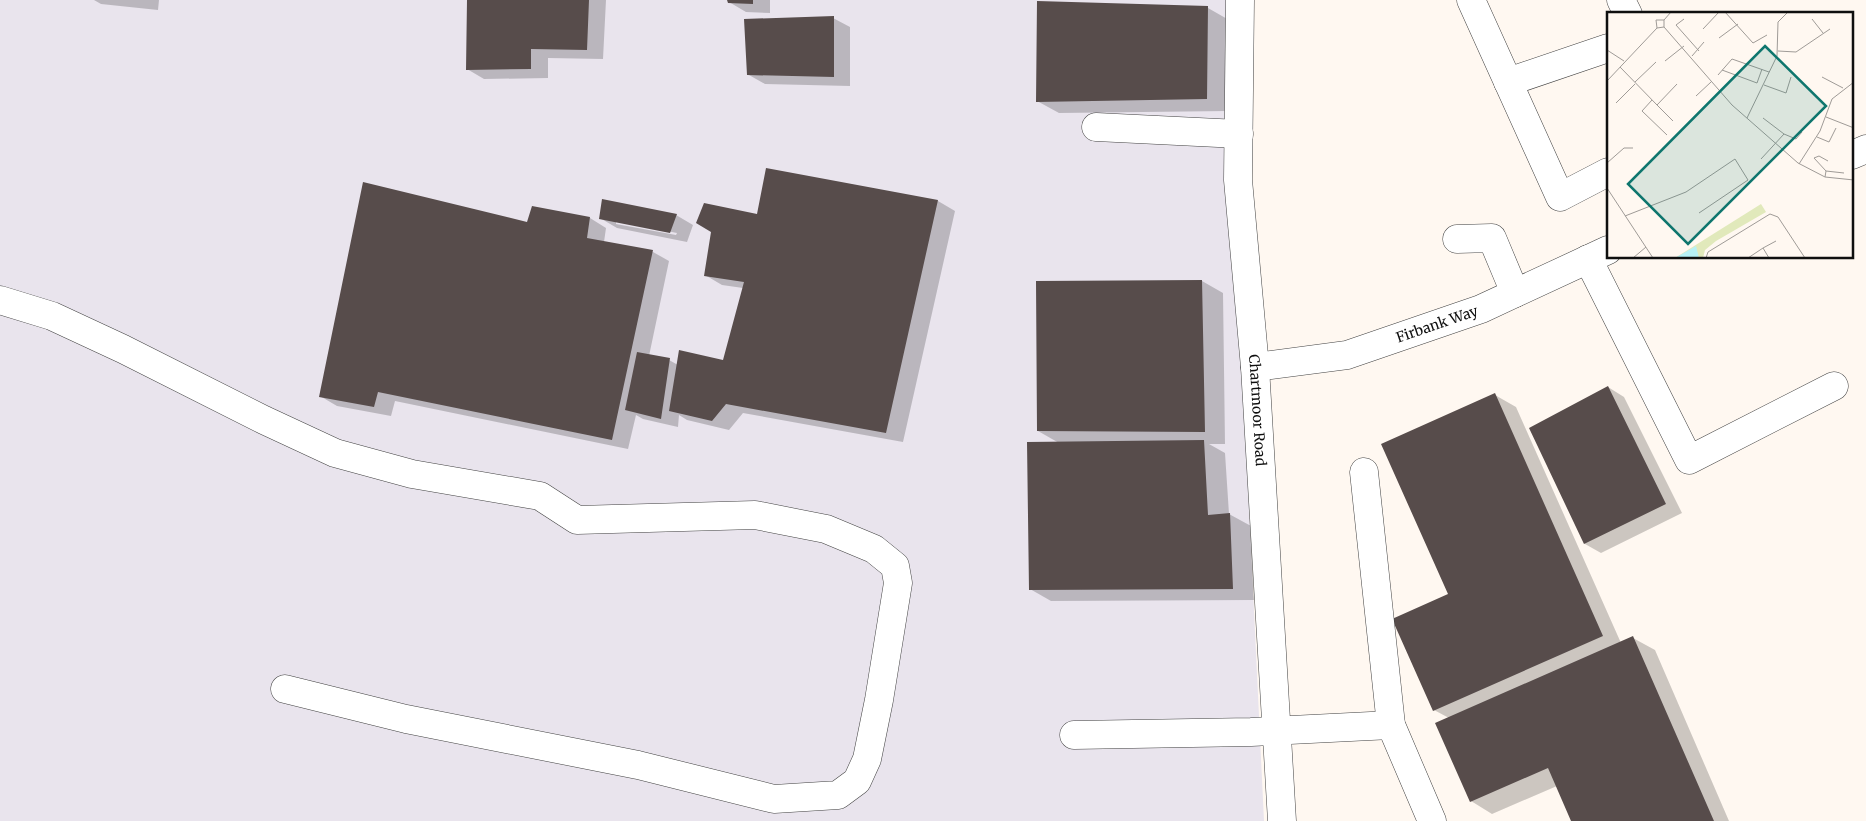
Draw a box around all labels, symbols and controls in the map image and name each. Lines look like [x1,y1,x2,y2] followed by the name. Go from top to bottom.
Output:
[1607,12,1854,259] inset map
[1394,301,1481,346] street label: Firbank Way
[1245,353,1270,467] street label: Chartmoor Road

